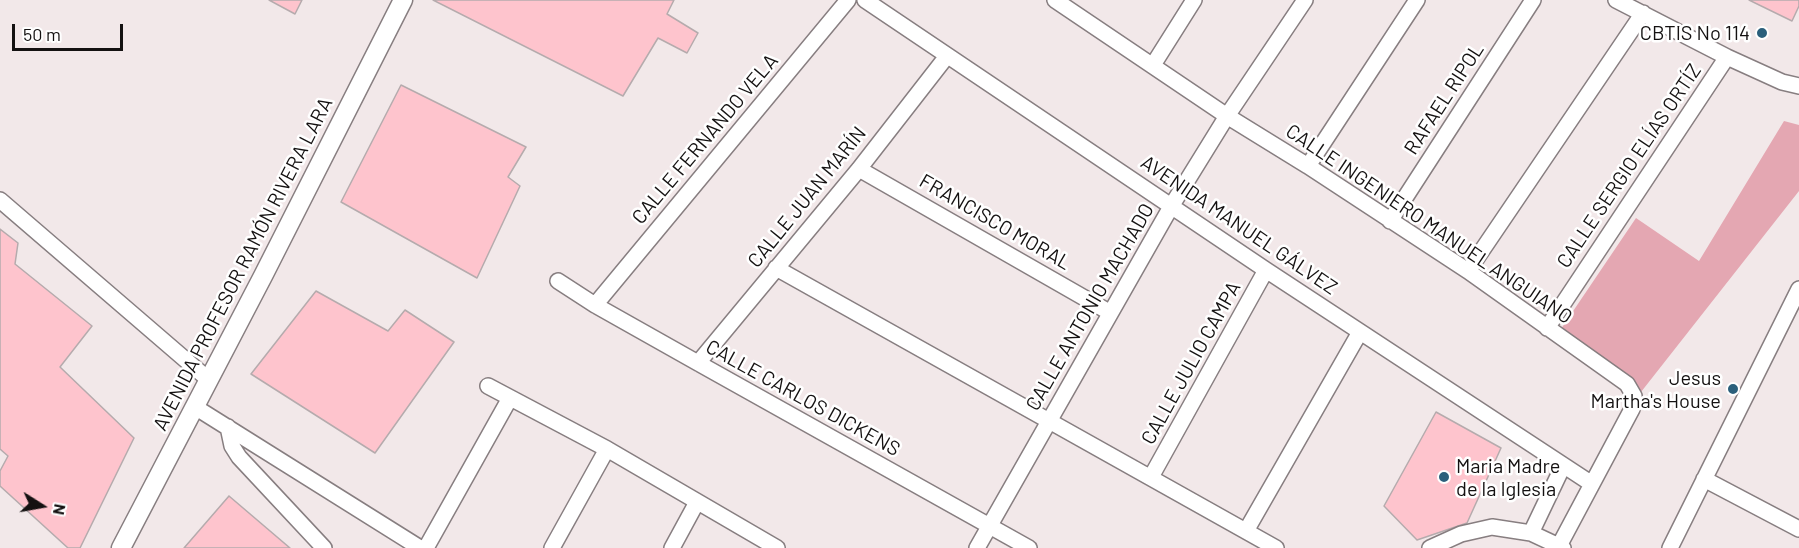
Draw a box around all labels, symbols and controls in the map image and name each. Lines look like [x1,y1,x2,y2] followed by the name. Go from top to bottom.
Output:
[15,12,126,50] scale bar
[1640,21,1750,45] place label: CBTIS No 114
[23,23,61,45] text: 50 m
[1755,26,1769,40] marker: CBTIS No 114
[1399,39,1489,159] street label: RAFAEL RIPOL
[627,49,783,229] street label: CALLE FERNANDO VELA
[1552,59,1706,273] street label: CALLE SERGIO ELÍAS ORTÍZ
[148,93,338,435] street label: AVENIDA PROFESOR RAMÓN RIVERA LARA
[1281,119,1577,329] street label: CALLE INGENIERO MANUEL ANGUIANO
[743,122,871,272] street label: CALLE JUAN MARÍN
[1136,150,1342,300] street label: AVENIDA MANUEL GÁLVEZ
[915,169,1075,275] street label: FRANCISCO MORAL
[1021,199,1159,415] street label: CALLE ANTONIO MACHADO
[1136,277,1246,449] street label: CALLE JULIO CAMPA
[702,335,904,461] street label: CALLE CARLOS DICKENS
[1590,366,1721,413] place label: Jesus Martha's House
[1726,382,1740,396] marker: Jesus Martha's House
[1456,454,1560,501] place label: Maria Madre de la Iglesia
[1437,470,1451,484] marker: Maria Madre de la Iglesia
[12,476,72,536] north arrow
[50,502,71,517] text: N

